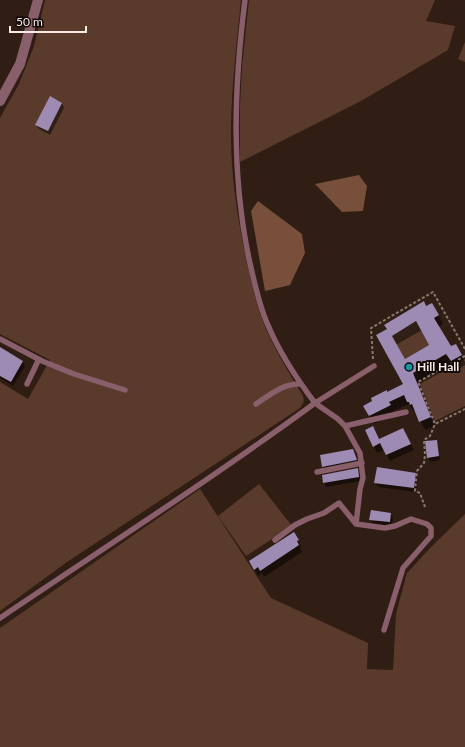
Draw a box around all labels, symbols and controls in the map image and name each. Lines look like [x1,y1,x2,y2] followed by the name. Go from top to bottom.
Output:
[10,8,86,34] scale bar
[16,14,43,29] text: 50 m
[417,359,459,374] place label: Hill Hall
[404,362,414,372] marker: Hill Hall

